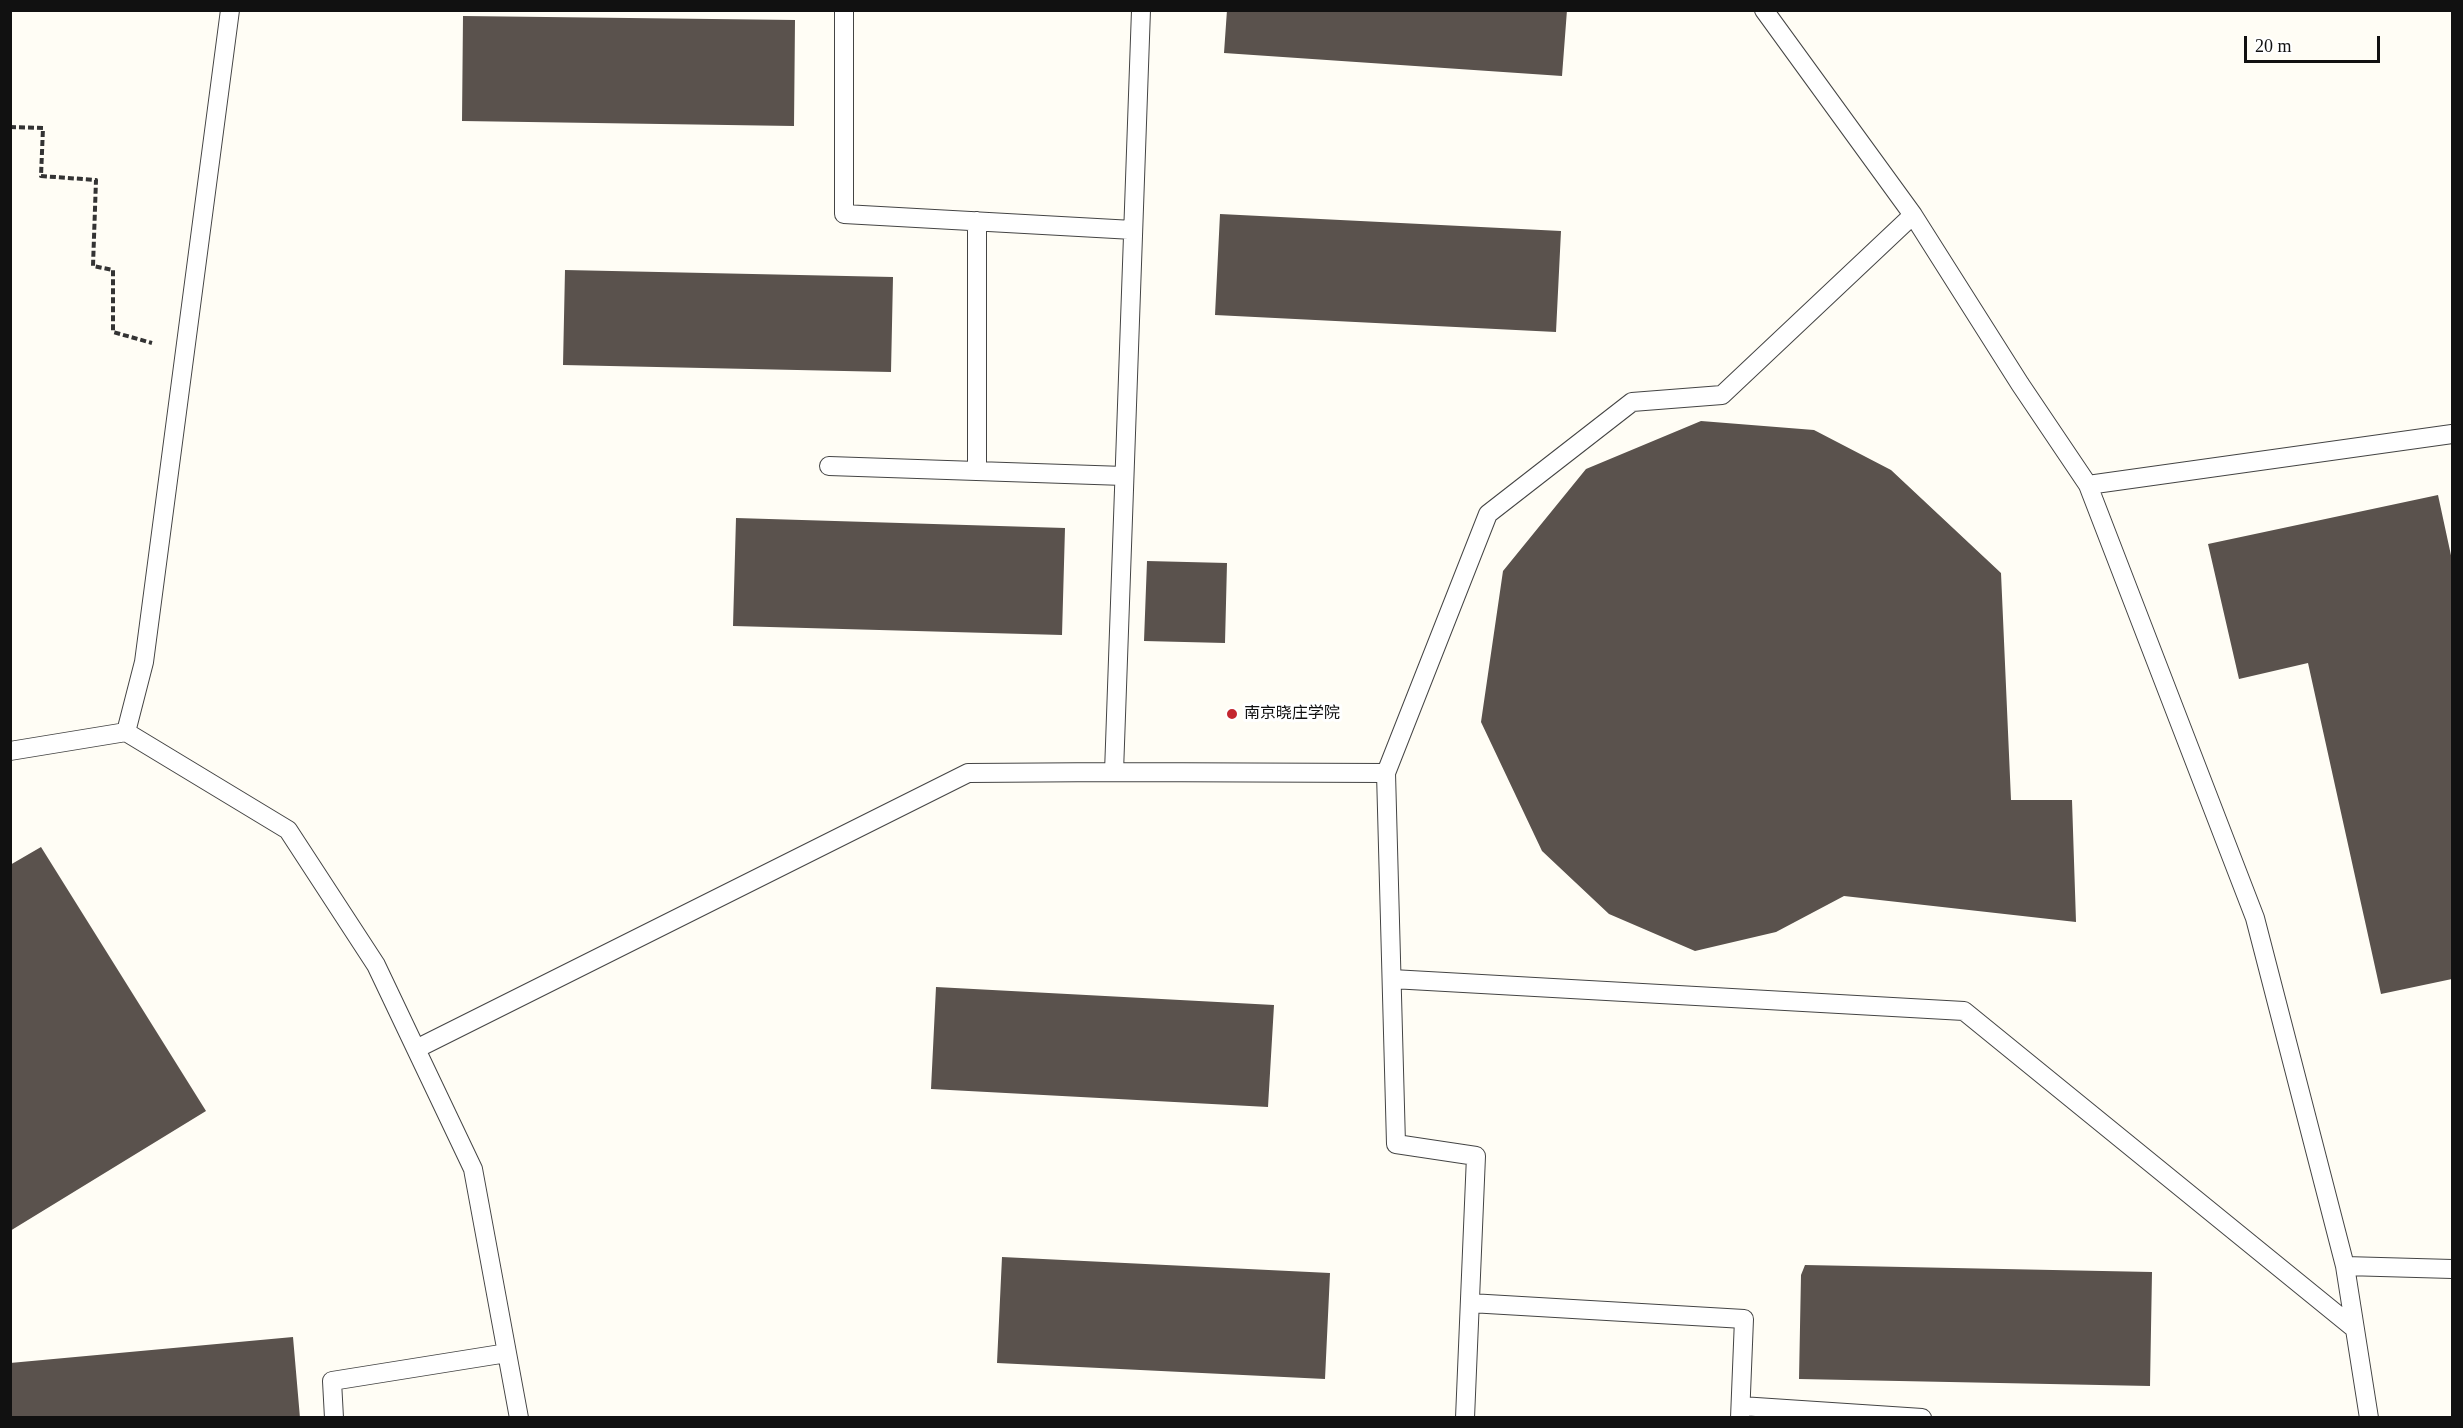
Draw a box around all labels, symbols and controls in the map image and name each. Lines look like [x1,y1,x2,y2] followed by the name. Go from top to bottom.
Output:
[2247,24,2384,62] scale bar
[2255,36,2292,56] text: 20 m
[1244,704,1340,724] place label: 南京晓庄学院
[1225,707,1239,721] marker: 南京晓庄学院

